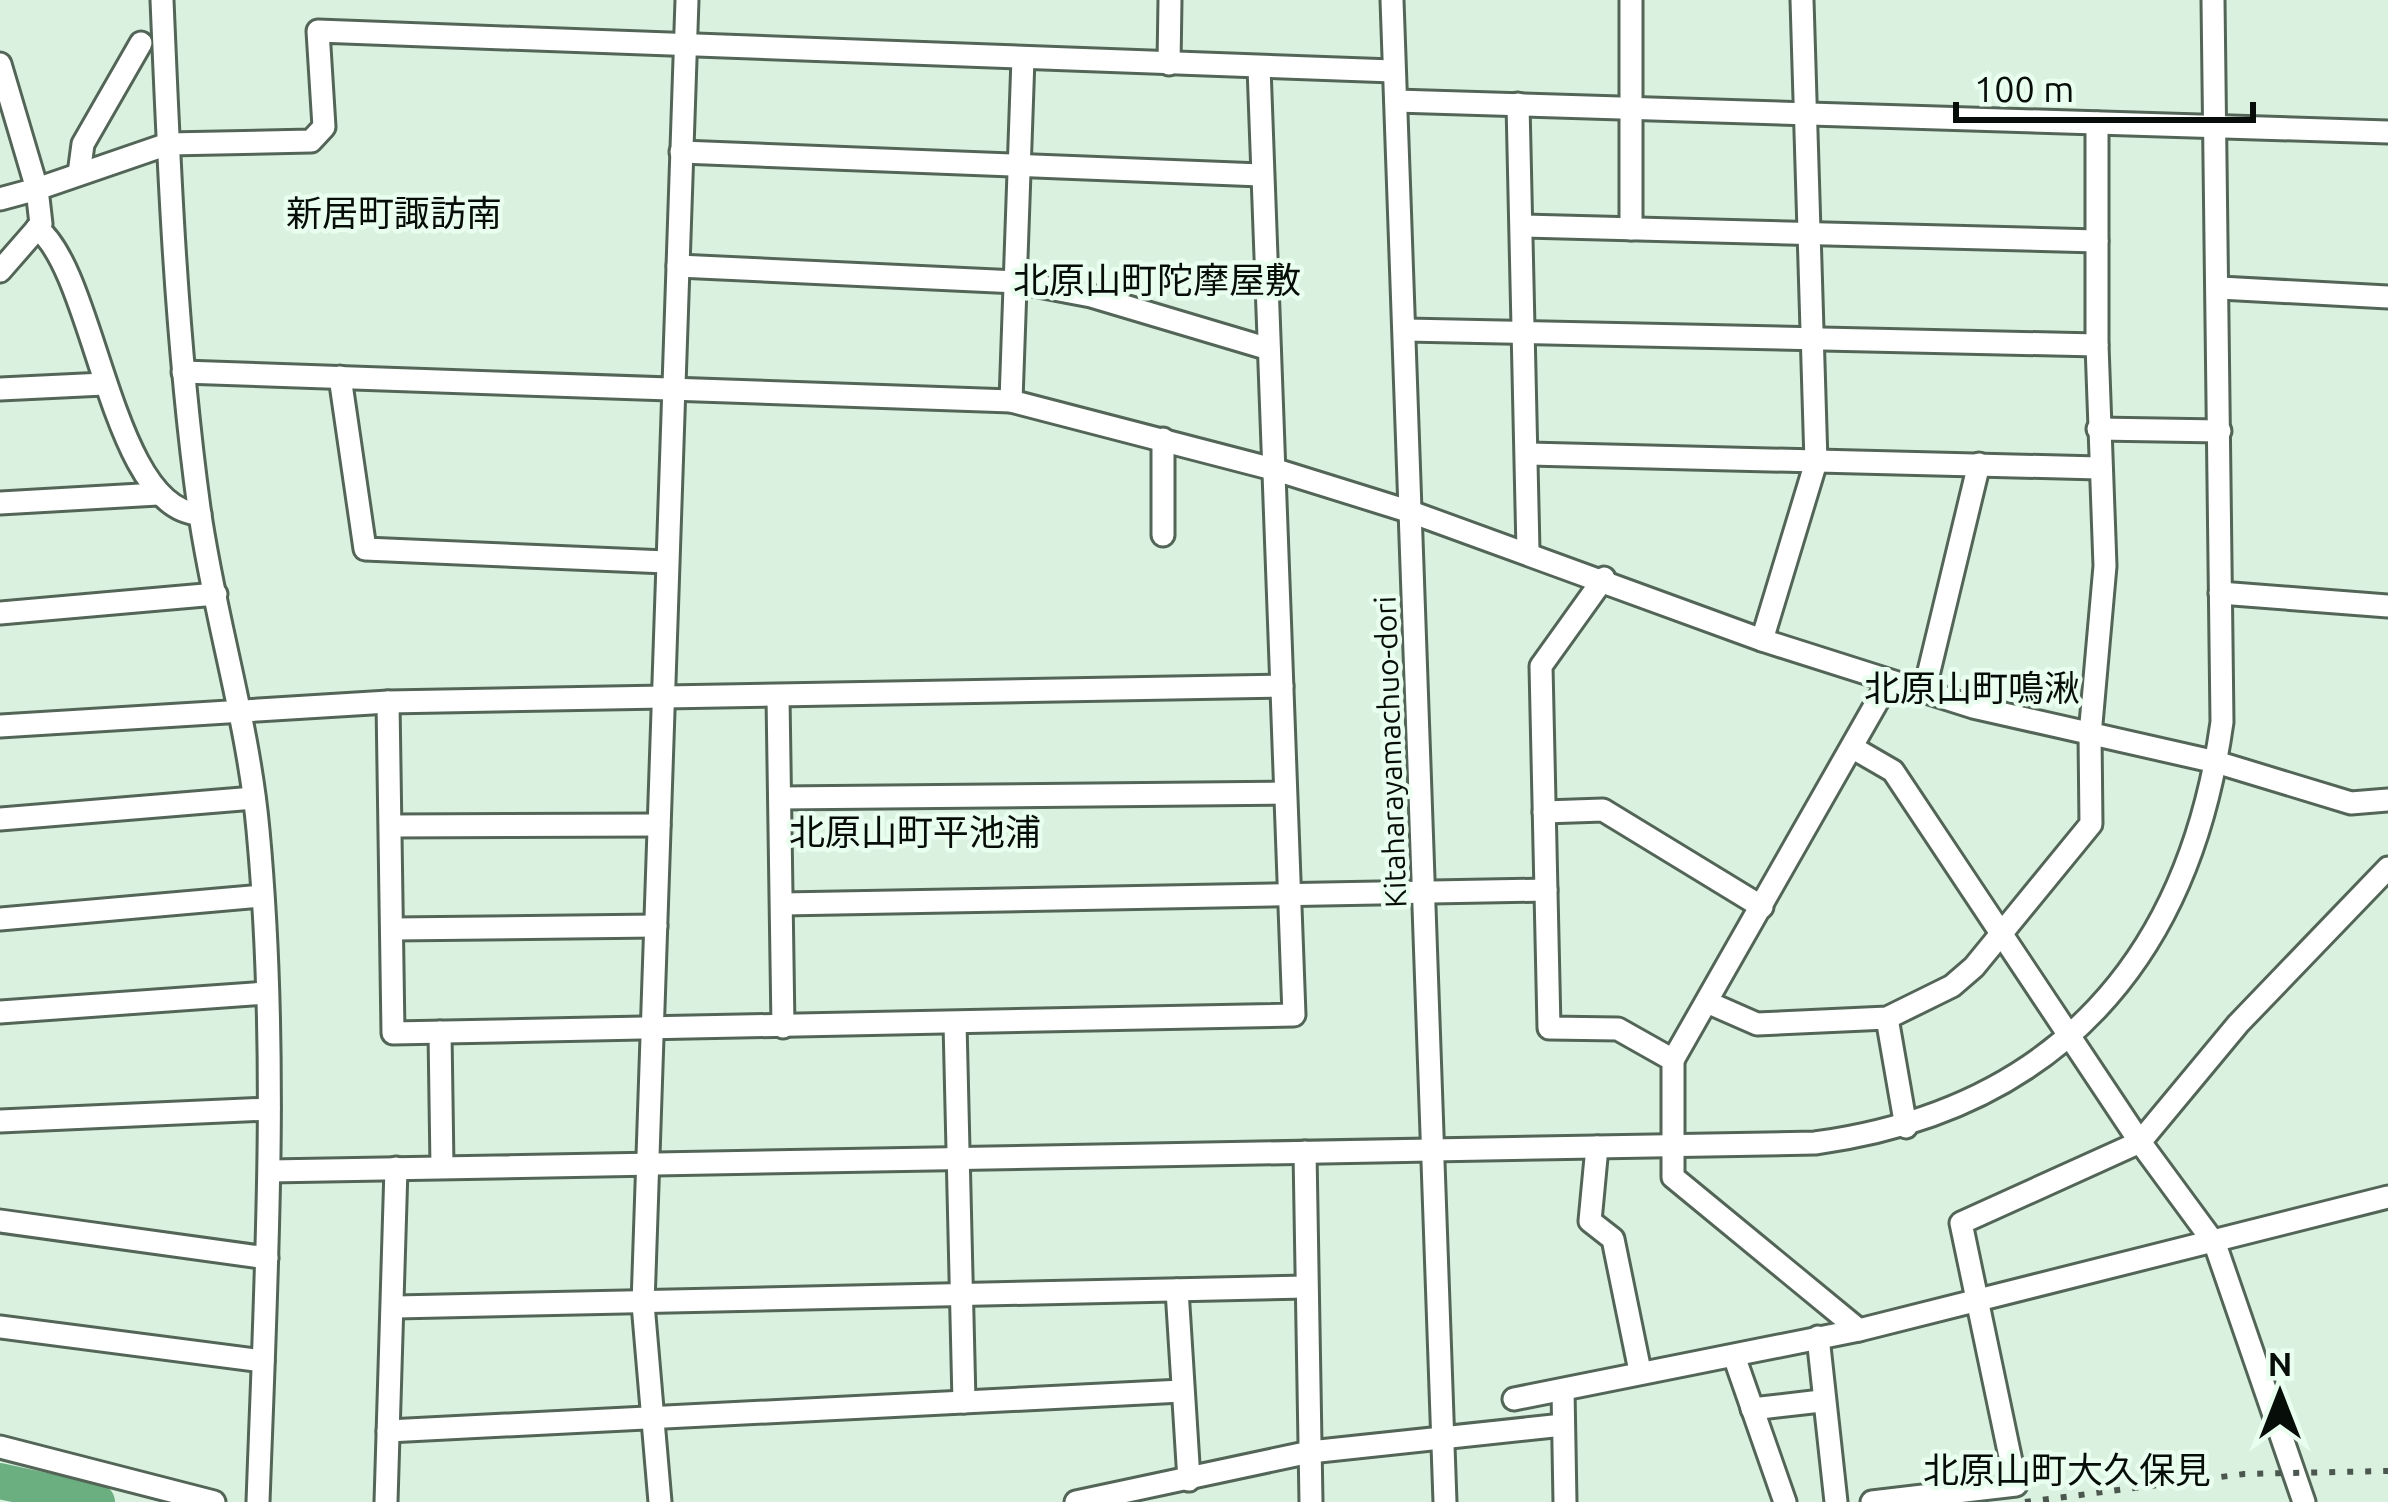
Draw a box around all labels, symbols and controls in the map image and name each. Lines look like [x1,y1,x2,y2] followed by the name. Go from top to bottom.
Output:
[1956,48,2253,122] scale bar
[1974,68,2074,109] text: 100 m
[286,192,502,233] district label: 新居町諏訪南
[1013,259,1301,300] district label: 北原山町陀摩屋敷
[1368,596,1412,908] street label: Kitaharayamachuo-dori
[1864,667,2080,708] district label: 北原山町鳴湫
[789,811,1041,852] district label: 北原山町平池浦
[2220,1334,2340,1454] north arrow
[2268,1345,2292,1382] text: N
[1923,1449,2211,1490] district label: 北原山町大久保見

